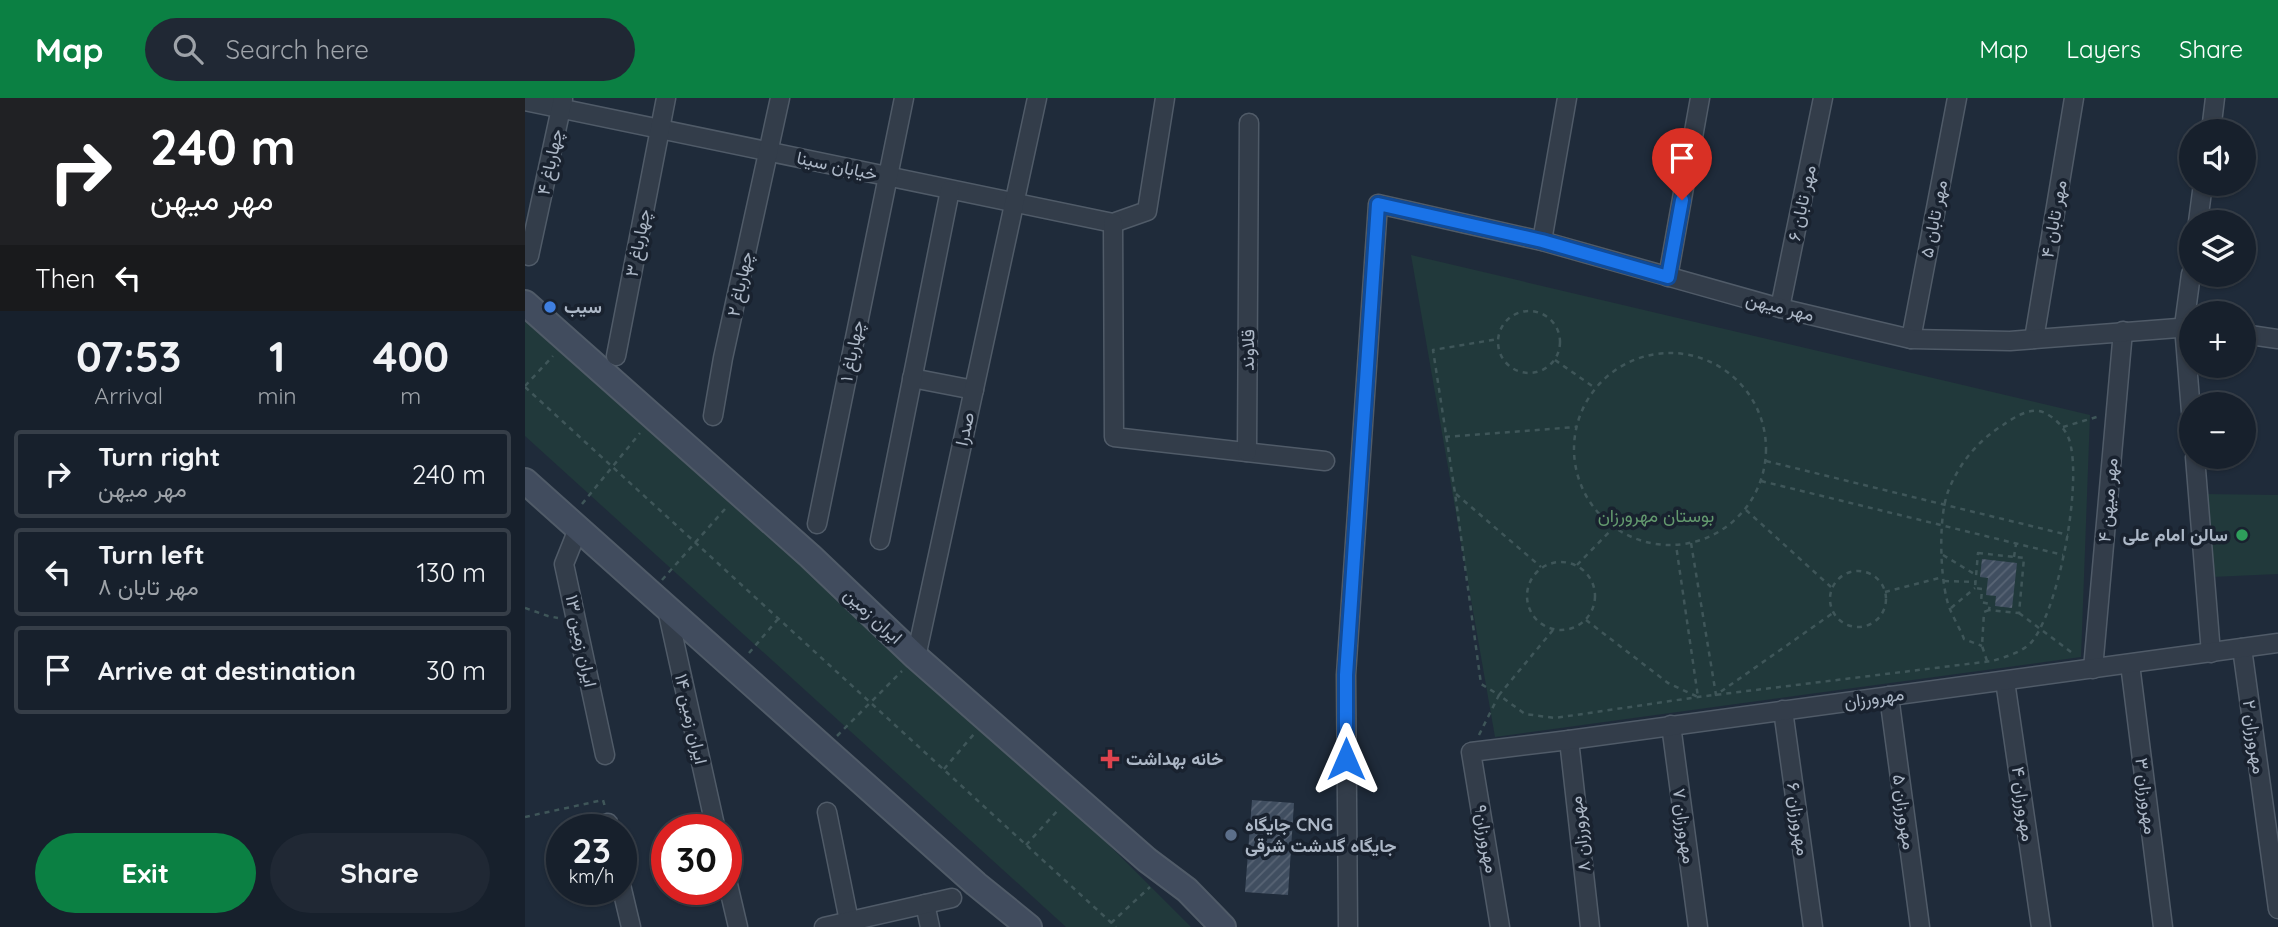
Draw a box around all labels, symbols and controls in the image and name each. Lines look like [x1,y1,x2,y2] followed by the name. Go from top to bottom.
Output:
[145,18,635,81] search box
[35,29,103,70] text: Map
[169,30,207,68] icon: search
[225,33,369,66] text: Search here
[1979,34,2028,64] text: Map
[2066,34,2141,64] text: Layers
[2179,34,2243,64] text: Share
[150,116,296,177] text: 240 m
[2179,119,2256,469] map controls
[2179,119,2256,196] button: sound
[35,126,126,217] icon: right
[531,127,569,197] street label: چهارباغ ۴
[1652,128,1712,200] pin
[1663,139,1701,177] icon: arrive
[795,146,880,185] street label: خیابان سینا
[1782,163,1821,243] street label: مهر تابان ۶
[150,178,274,218] text: مهر میهن
[1915,178,1952,260] street label: مهر تابان ۵
[2035,178,2072,260] street label: مهر تابان ۴
[620,207,656,279] street label: چهارباغ ۳
[2179,210,2256,287] button: layers
[721,249,759,319] street label: چهارباغ ۲
[109,259,147,297] icon: left
[35,262,95,295] text: Then
[1744,287,1817,326] street label: مهر میهن
[564,295,602,318] place label: سیب
[542,299,558,315] marker: سیب
[2179,301,2256,378] button: +
[834,318,870,384] street label: چهارباغ ۱
[1236,329,1259,371] street label: قلاوند
[76,330,181,383] text: 07:53
[269,330,285,383] text: 1
[373,330,449,383] text: 400
[94,381,163,410] text: Arrival
[257,381,297,410] text: min
[400,381,421,410] text: m
[2179,392,2256,469] button: −
[950,410,979,448] street label: صدرا
[98,440,220,473] text: Turn right
[39,455,77,493] icon: right
[2092,457,2123,543] street label: مهر میهن ۴
[412,458,486,491] text: 240 m
[98,474,187,503] text: مهر میهن
[1598,504,1714,527] park label: بوستان مهرورزان
[2122,523,2228,547] place label: سالن امام علی
[2234,527,2250,543] marker: سالن امام علی
[98,538,205,571] text: Turn left
[39,553,77,591] icon: left
[416,556,486,589] text: 130 m
[98,572,199,601] text: مهر تابان ۸
[839,583,907,649] street label: ایران زمین
[560,593,602,689] street label: ایران زمین ۱۳
[39,651,77,689] icon: arrive
[98,654,356,687] text: Arrive at destination
[426,654,486,687] text: 30 m
[670,671,713,766] street label: ایران زمین ۱۴
[1842,682,1905,713] street label: مهرورزان
[2238,698,2271,776] street label: مهرورزان ۲
[1309,722,1383,796] position arrow
[1126,747,1223,770] place label: خانه بهداشت
[1100,749,1120,769] marker: خانه بهداشت
[2130,756,2163,836] street label: مهرورزان ۳
[2007,765,2040,843] street label: مهرورزان ۴
[1888,773,1921,851] street label: مهرورزان ۵
[1782,781,1815,857] street label: مهرورزان ۶
[1668,787,1701,865] street label: مهرورزان ۷
[1563,795,1596,873] street label: مهرورزان ۸
[1469,803,1504,875] street label: مهرورزان۹
[1245,813,1396,857] place label: جایگاه CNG جایگاه گلدشت شرقی
[651,814,742,905] speed limit sign: 30
[1223,827,1239,843] marker: جایگاه CNG جایگاه گلدشت شرقی
[572,828,611,872] text: 23
[35,833,256,913] button: Exit
[270,833,490,913] button: Share
[569,865,614,888] text: km/h

